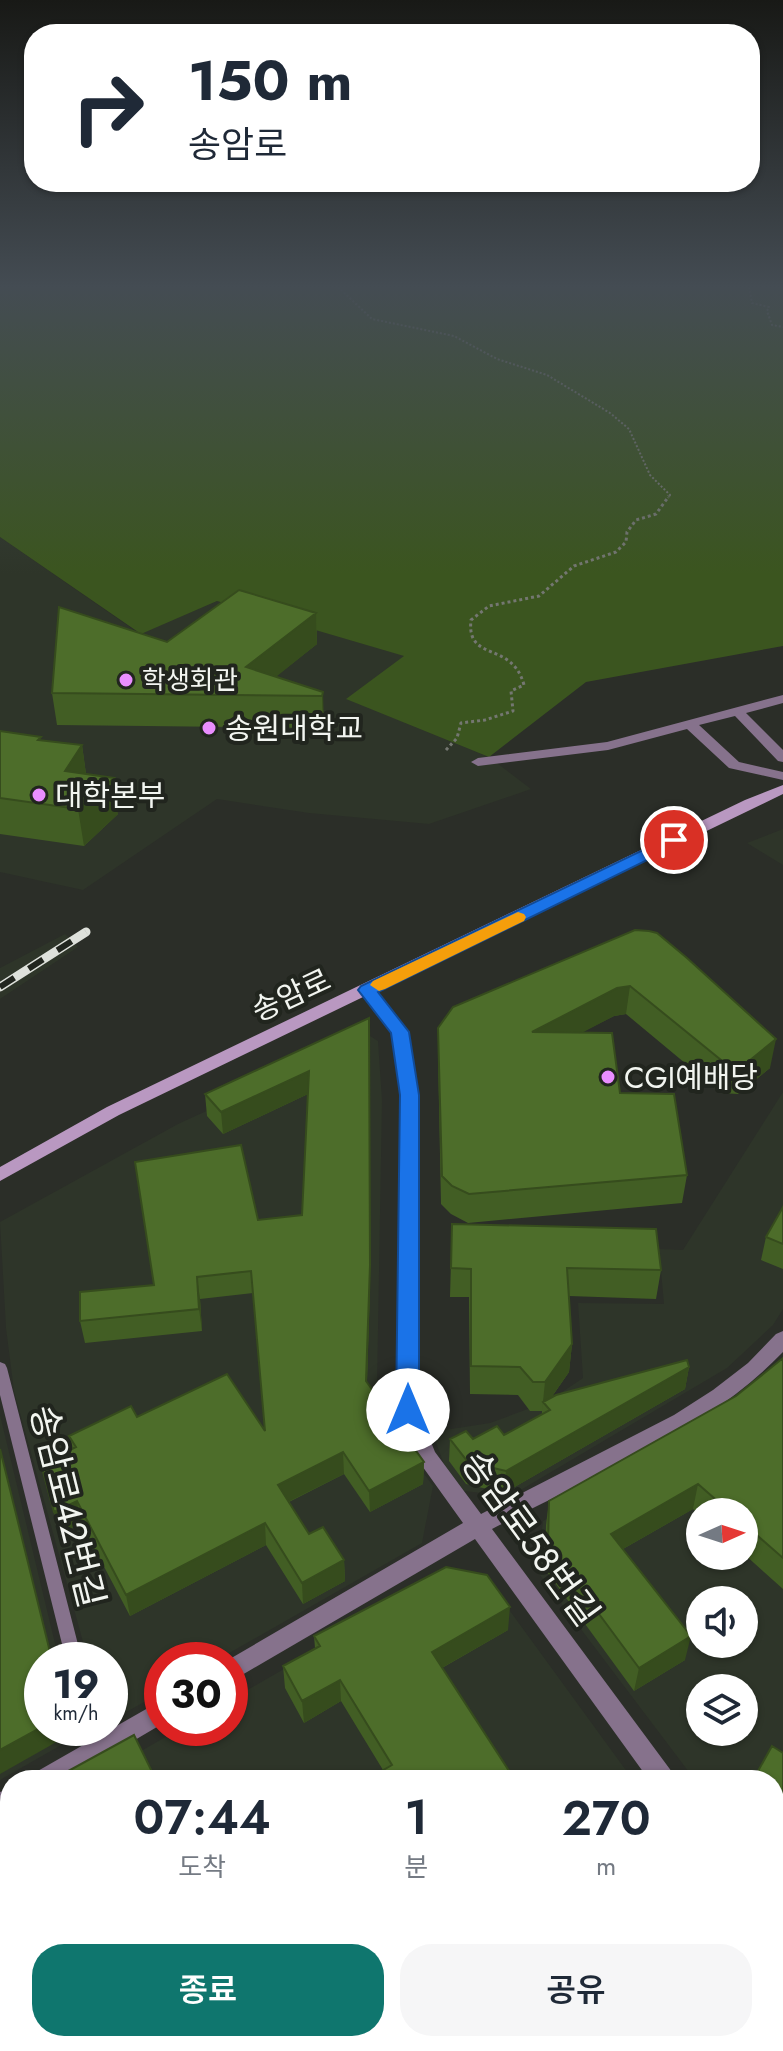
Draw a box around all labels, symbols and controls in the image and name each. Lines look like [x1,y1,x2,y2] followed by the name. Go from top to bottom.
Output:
[188,40,352,121] text: 150 m
[56,56,160,160] icon: right
[188,118,287,170] text: 송암로
[142,661,238,699] place label: 학생회관
[117,671,135,689] marker: 학생회관
[225,707,363,750] place label: 송원대학교
[200,719,218,737] marker: 송원대학교
[55,774,165,817] place label: 대학본부
[30,786,48,804] marker: 대학본부
[640,806,708,874] pin
[652,818,696,862] icon: arrive
[244,958,338,1032] street label: 송암로
[624,1056,758,1099] place label: CGI예배당
[599,1068,617,1086] marker: CGI예배당
[366,1368,450,1452] position arrow
[18,1399,118,1613] street label: 송암로42번길
[450,1440,612,1636] street label: 송암로58번길
[686,1498,758,1570] north arrow
[686,1498,758,1746] map controls
[686,1586,758,1658] button: sound
[144,1642,248,1746] speed limit sign: 30
[52,1655,100,1713] text: 19
[686,1674,758,1746] button: layers
[53,1699,99,1728] text: km/h
[133,1783,271,1852] text: 07:44
[404,1783,428,1852] text: 1
[562,1784,651,1853] text: 270
[596,1847,616,1885] text: m
[178,1848,226,1886] text: 도착
[404,1848,428,1886] text: 분
[32,1944,384,2036] button: 종료
[400,1944,752,2036] button: 공유

